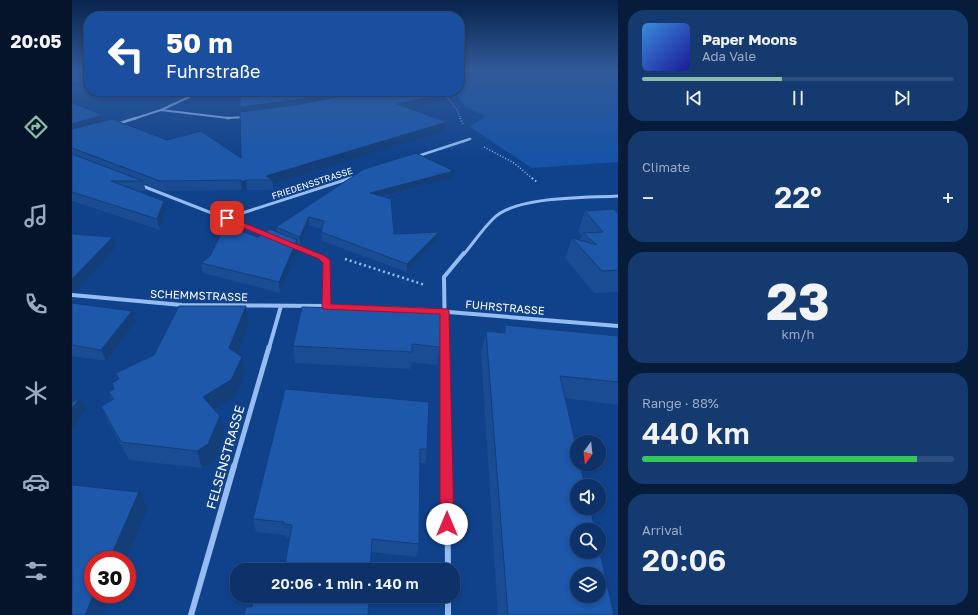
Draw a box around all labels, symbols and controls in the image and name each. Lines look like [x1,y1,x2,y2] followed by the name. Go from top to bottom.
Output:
[166,26,233,59] text: 50 m
[100,28,152,80] icon: left
[10,30,62,52] text: 20:05
[702,30,797,48] text: Paper Moons
[702,48,756,64] text: Ada Vale
[166,60,260,82] text: Fuhrstraße
[683,87,705,109] icon: previous
[787,87,809,109] icon: pause
[891,87,913,109] icon: next
[22,113,50,141] icon: directions
[642,159,690,175] text: Climate
[270,165,354,201] street label: FRIEDENSSTRASSE
[774,179,822,215] text: 22°
[642,184,654,211] text: −
[942,184,954,211] text: +
[210,201,244,235] pin
[22,202,50,230] icon: music
[216,207,238,229] icon: arrive
[766,269,830,331] text: 23
[150,287,248,303] street label: SCHEMMSTRASSE
[22,290,50,318] icon: phone
[465,297,546,317] street label: FUHRSTRASSE
[781,326,815,342] text: km/h
[22,379,50,407] icon: climate
[642,395,719,411] text: Range · 88%
[203,403,247,511] street label: FELSENSTRASSE
[642,415,750,451] text: 440 km
[570,435,606,471] north arrow
[570,435,606,603] map controls
[22,468,50,496] icon: car
[570,479,606,515] button: sound
[426,503,468,545] position arrow
[642,522,683,538] text: Arrival
[570,523,606,559] button: search
[642,542,726,578] text: 20:06
[84,551,136,603] speed limit sign: 30
[22,557,50,585] icon: filters
[570,567,606,603] button: layers
[271,574,419,592] text: 20:06 · 1 min · 140 m

